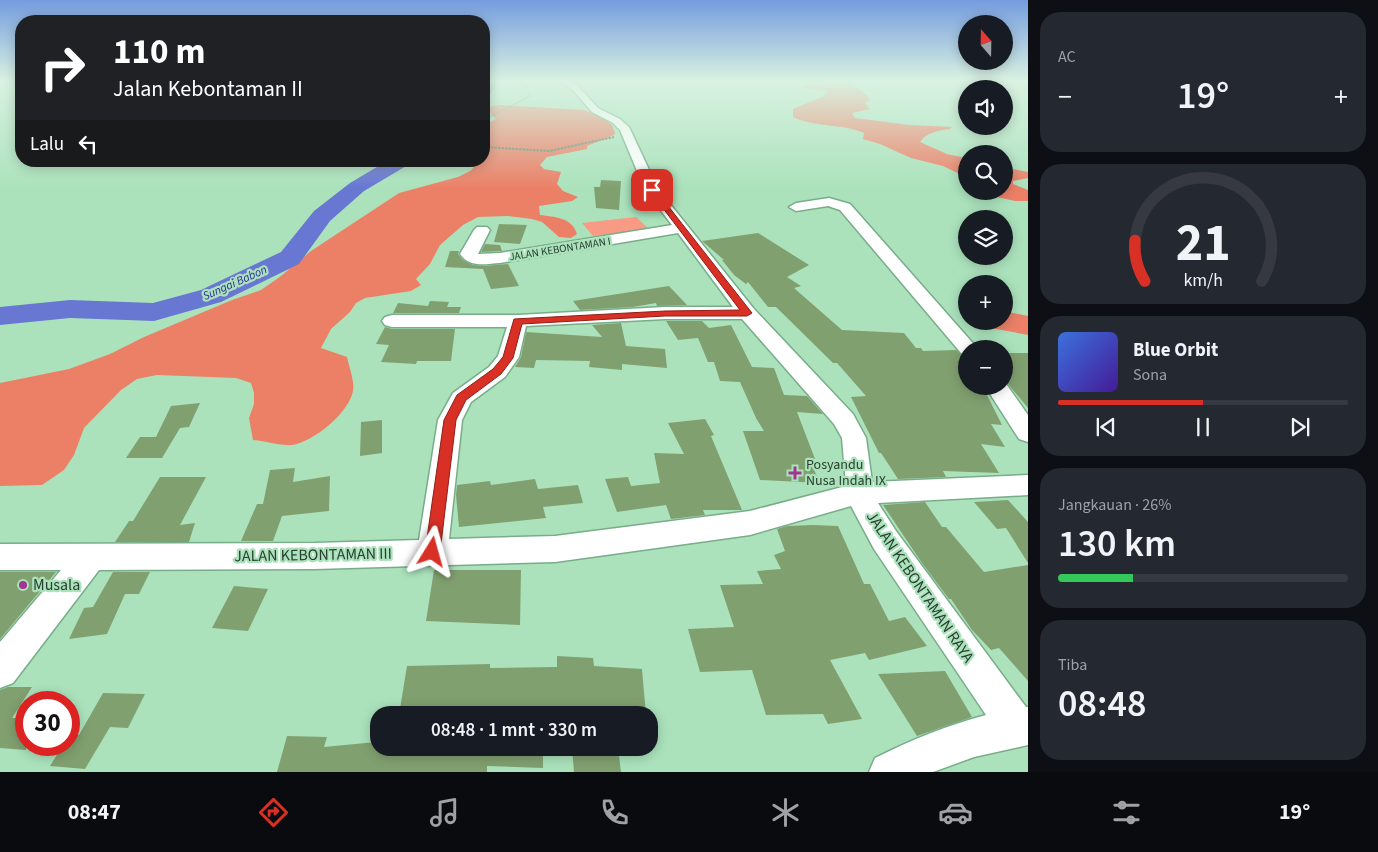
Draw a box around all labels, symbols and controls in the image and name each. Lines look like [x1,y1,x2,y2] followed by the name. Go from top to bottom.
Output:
[958,15,1012,70] north arrow
[958,15,1013,395] map controls
[113,27,205,77] text: 110 m
[30,35,95,100] icon: right
[1058,46,1076,68] text: AC
[1177,69,1229,123] text: 19°
[113,73,303,105] text: Jalan Kebontaman II
[1058,77,1072,117] text: −
[1334,77,1348,117] text: +
[958,80,1013,135] button: sound
[74,130,102,158] icon: left
[30,131,64,158] text: Lalu
[958,145,1013,200] button: search
[631,169,673,211] pin
[638,176,666,204] icon: arrive
[1176,207,1230,281] text: 21
[958,210,1013,265] button: layers
[508,234,612,264] street label: JALAN KEBONTAMAN I
[200,261,270,305] water label: Sungai Babon
[1183,268,1223,293] text: km/h
[958,275,1013,330] button: +
[1133,337,1218,364] text: Blue Orbit
[958,340,1013,395] button: −
[1133,364,1167,386] text: Sona
[1092,413,1120,441] icon: previous
[1189,413,1217,441] icon: pause
[1286,413,1314,441] icon: next
[806,455,886,491] place label: Posyandu Nusa Indah IX
[788,466,802,480] marker: Posyandu Nusa Indah IX
[1058,494,1171,516] text: Jangkauan · 26%
[861,507,979,667] street label: JALAN KEBONTAMAN RAYA
[1058,517,1176,571] text: 130 km
[405,525,457,577] position arrow
[234,543,392,567] street label: JALAN KEBONTAMAN III
[33,574,80,596] place label: Musala
[17,579,29,591] marker: Musala
[1058,654,1087,676] text: Tiba
[1058,677,1146,731] text: 08:48
[15,691,80,756] speed limit sign: 30
[431,717,597,744] text: 08:48 · 1 mnt · 330 m
[256,795,291,830] icon: directions
[427,795,462,830] icon: music
[597,795,632,830] icon: phone
[768,795,803,830] icon: climate
[938,795,973,830] icon: car
[1109,795,1144,830] icon: filters
[68,796,121,828] text: 08:47
[1279,796,1310,828] text: 19°

